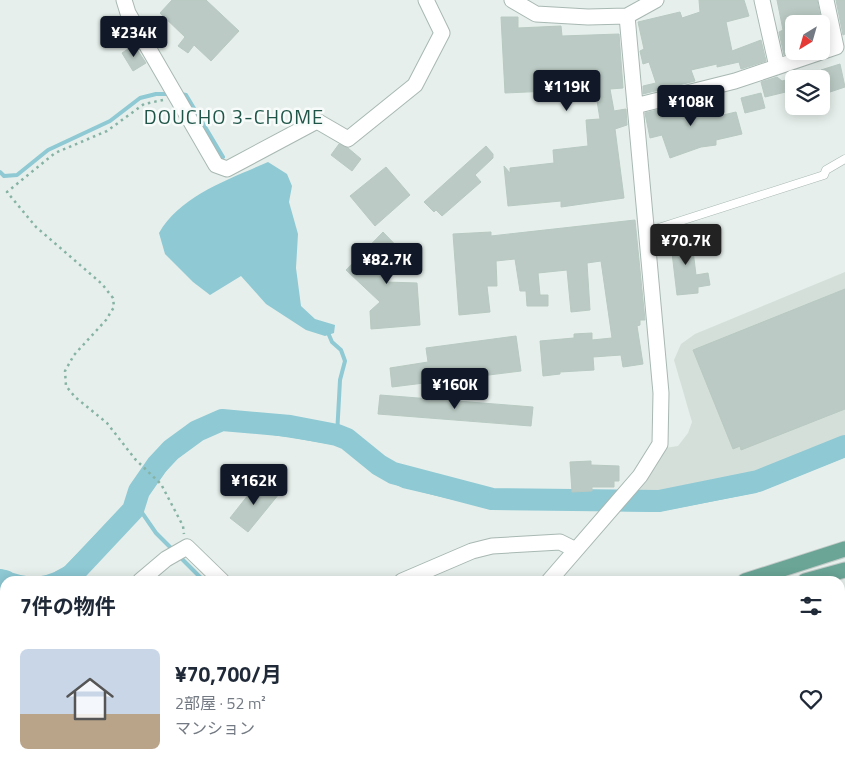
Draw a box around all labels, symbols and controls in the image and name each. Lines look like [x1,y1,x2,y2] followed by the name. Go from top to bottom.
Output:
[99,15,169,58] pin: ¥234K
[785,15,830,60] north arrow
[785,15,830,115] map controls
[111,20,157,44] text: ¥234K
[532,70,602,112] pin: ¥119K
[785,70,830,115] button: layers
[544,74,590,98] text: ¥119K
[656,84,726,127] pin: ¥108K
[668,89,714,113] text: ¥108K
[144,101,324,132] district label: DOUCHO 3-CHOME
[645,224,727,266] pin: ¥70.7K
[661,228,711,252] text: ¥70.7K
[346,242,428,285] pin: ¥82.7K
[362,247,412,271] text: ¥82.7K
[420,368,490,410] pin: ¥160K
[432,372,478,396] text: ¥160K
[219,464,289,506] pin: ¥162K
[231,468,277,492] text: ¥162K
[20,590,116,622] text: 7件の物件
[797,592,825,620] icon: filters
[175,658,282,690] text: ¥70,700/月
[60,669,120,729] icon: home
[797,685,825,713] icon: heart
[175,691,266,715] text: 2部屋 · 52 m²
[175,716,255,740] text: マンション

